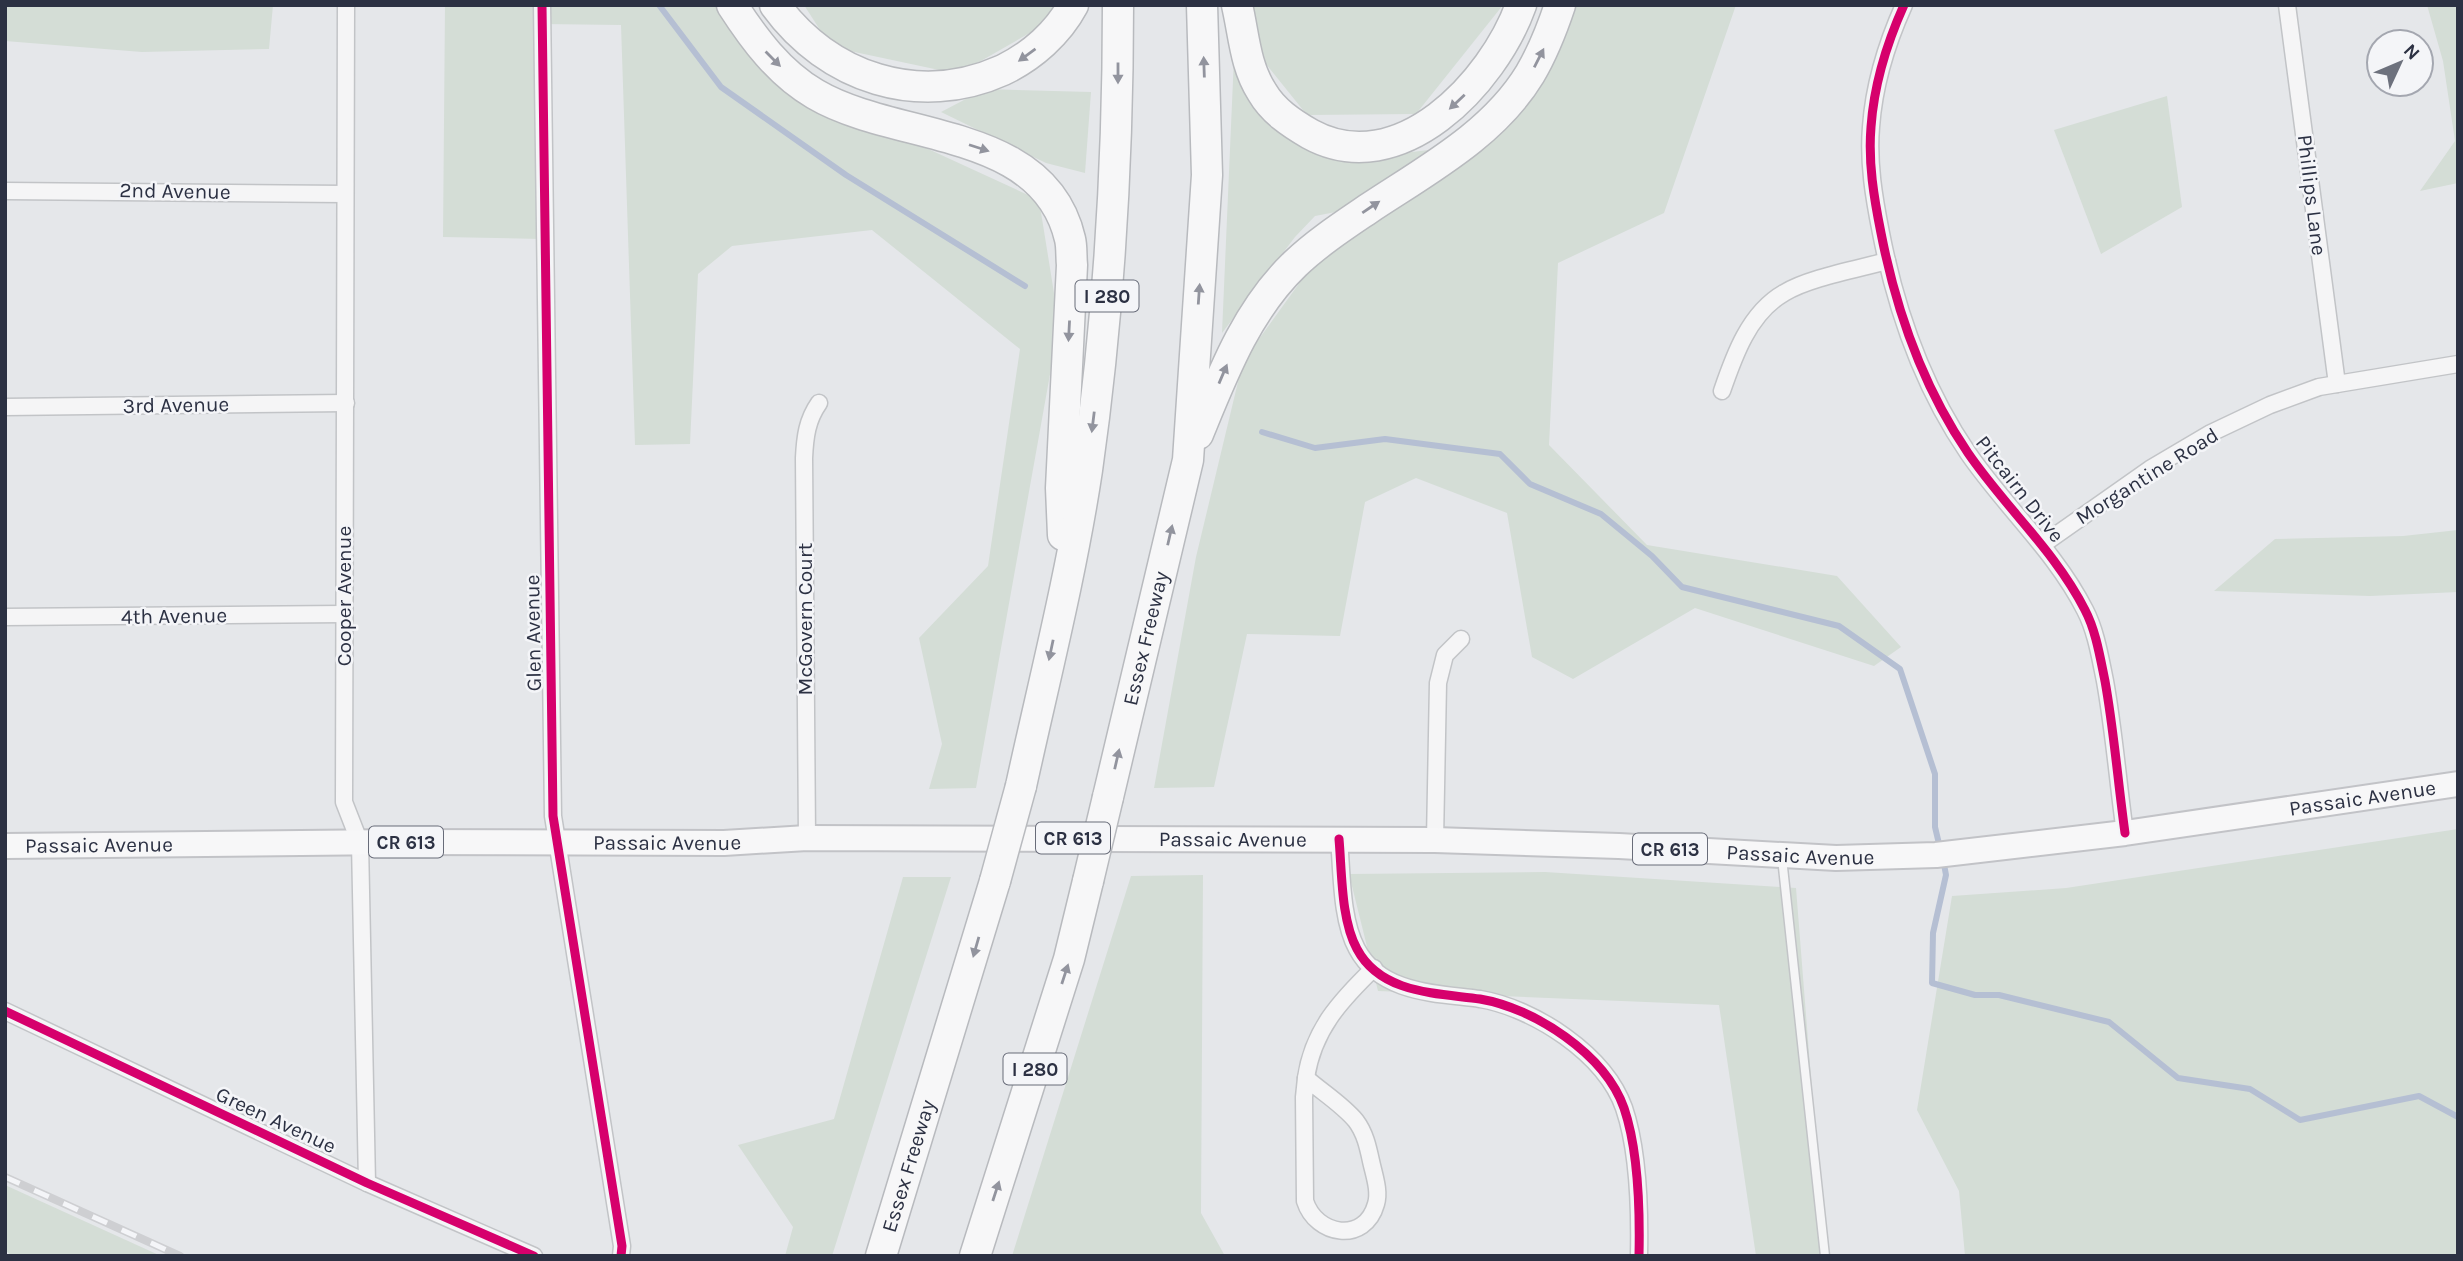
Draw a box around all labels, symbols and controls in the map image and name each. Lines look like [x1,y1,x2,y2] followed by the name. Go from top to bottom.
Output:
[2365,28,2435,98] north arrow
[2399,39,2424,64] text: N
[1018,48,1036,62] one-way arrow
[1533,48,1544,68] one-way arrow
[765,51,782,68] one-way arrow
[1198,56,1210,78] one-way arrow
[1112,63,1124,85] one-way arrow
[1449,93,1466,109] one-way arrow
[2293,133,2331,257] street label: Phillips Lane
[969,143,990,154] one-way arrow
[119,178,231,204] street label: 2nd Avenue
[1362,200,1380,214] one-way arrow
[1076,280,1138,312] road number: I 280
[1194,283,1205,305] one-way arrow
[1063,320,1074,342] one-way arrow
[1217,364,1229,384] one-way arrow
[123,392,229,418] street label: 3rd Avenue
[1087,412,1098,434] one-way arrow
[2071,422,2223,530] street label: Morgantine Road
[1971,431,2069,547] street label: Pitcairn Drive
[1165,524,1176,546] one-way arrow
[332,526,356,666] street label: Cooper Avenue
[793,543,817,695] street label: McGovern Court
[1118,569,1173,708] street label: Essex Freeway
[520,574,546,692] street label: Glen Avenue
[121,603,227,629] street label: 4th Avenue
[1046,639,1057,661] one-way arrow
[1112,748,1123,770] one-way arrow
[2287,775,2438,821] street label: Passaic Avenue
[1036,822,1110,853] road number: CR 613
[369,827,443,858] road number: CR 613
[1159,827,1307,852] street label: Passaic Avenue
[593,830,742,855] street label: Passaic Avenue
[25,832,173,858] street label: Passaic Avenue
[1633,834,1707,864] road number: CR 613
[1726,840,1875,870] street label: Passaic Avenue
[970,937,980,958] one-way arrow
[1060,963,1070,984] one-way arrow
[1004,1054,1066,1084] road number: I 280
[212,1082,340,1158] street label: Green Avenue
[877,1097,940,1235] street label: Essex Freeway
[991,1180,1002,1201] one-way arrow

